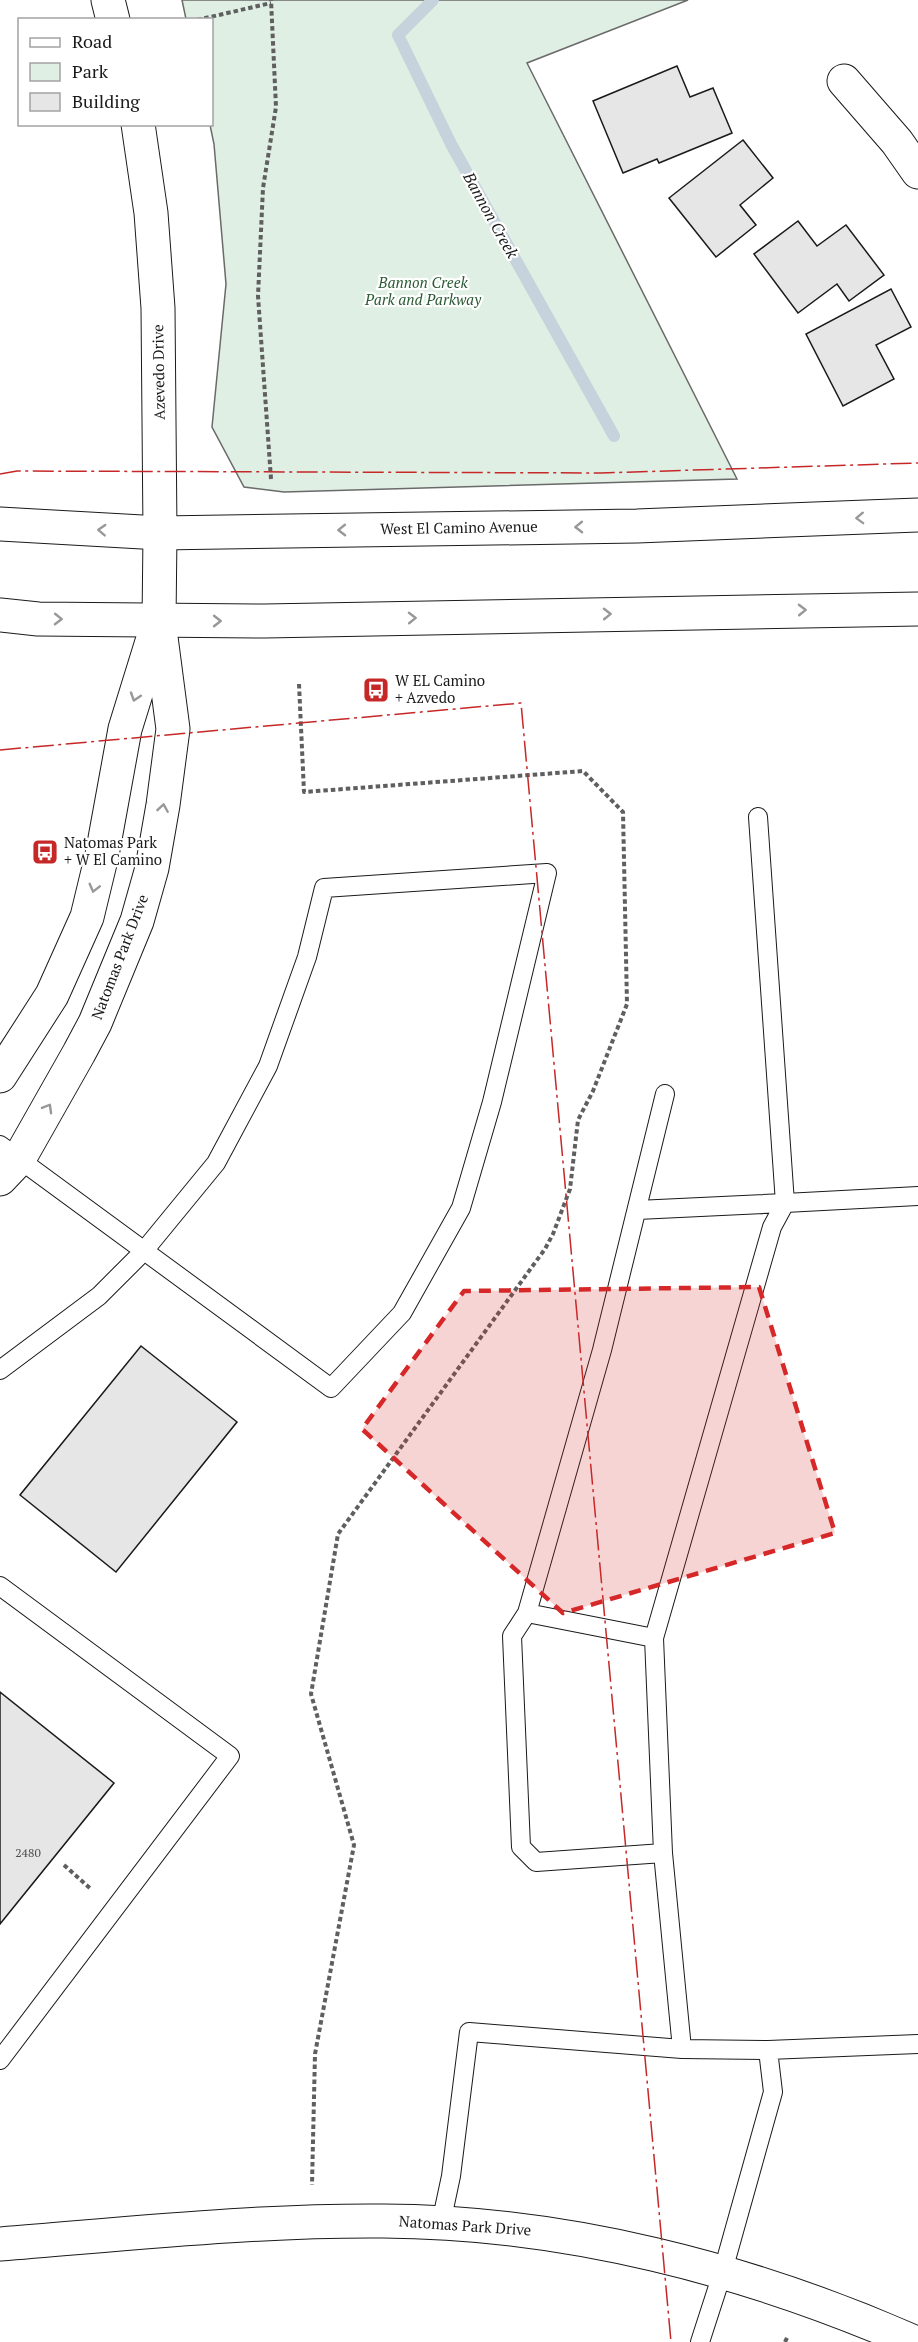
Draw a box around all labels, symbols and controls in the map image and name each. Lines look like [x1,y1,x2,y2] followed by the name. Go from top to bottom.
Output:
[18,18,213,126] legend
[72,29,112,53] text: Road
[72,59,109,83] text: Park
[72,89,140,113] text: Building
[458,167,524,262] water label: Bannon Creek
[364,272,482,309] park label: Bannon Creek Park and Parkway
[147,324,169,420] street label: Azevedo Drive
[855,511,864,524] one-way arrow
[380,516,538,538] street label: West El Camino Avenue
[574,521,583,533] one-way arrow
[97,523,106,536] one-way arrow
[337,524,346,536] one-way arrow
[798,604,807,617] one-way arrow
[603,607,612,620] one-way arrow
[408,612,417,624] one-way arrow
[54,613,63,626] one-way arrow
[213,615,222,627] one-way arrow
[395,670,485,707] place label: W EL Camino + Azvedo
[361,675,391,705] bus stop icon: W EL Camino + Azvedo
[130,691,142,702] one-way arrow
[156,803,168,812] one-way arrow
[64,832,162,869] place label: Natomas Park + W El Camino
[30,837,60,867] bus stop icon: Natomas Park + W El Camino
[89,883,102,893] one-way arrow
[86,891,152,1022] street label: Natomas Park Drive
[40,1104,52,1114] one-way arrow
[15,1845,41,1860] house number: 2480
[398,2210,532,2240] street label: Natomas Park Drive

